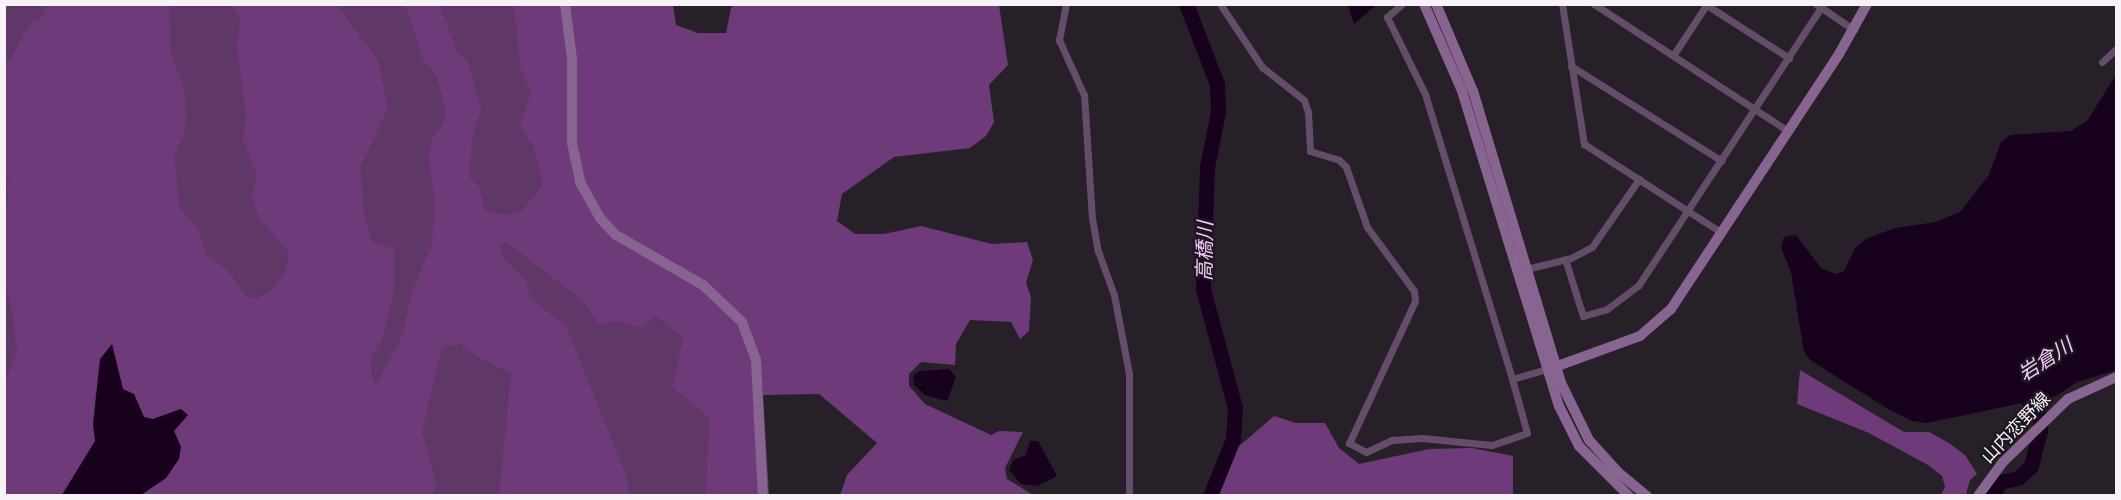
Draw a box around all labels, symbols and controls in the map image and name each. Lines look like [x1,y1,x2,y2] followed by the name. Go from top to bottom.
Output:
[1191,221,1217,281] water label: 高橋川
[2013,333,2077,385] water label: 岩倉川
[1977,388,2055,468] street label: 山内恋野線

